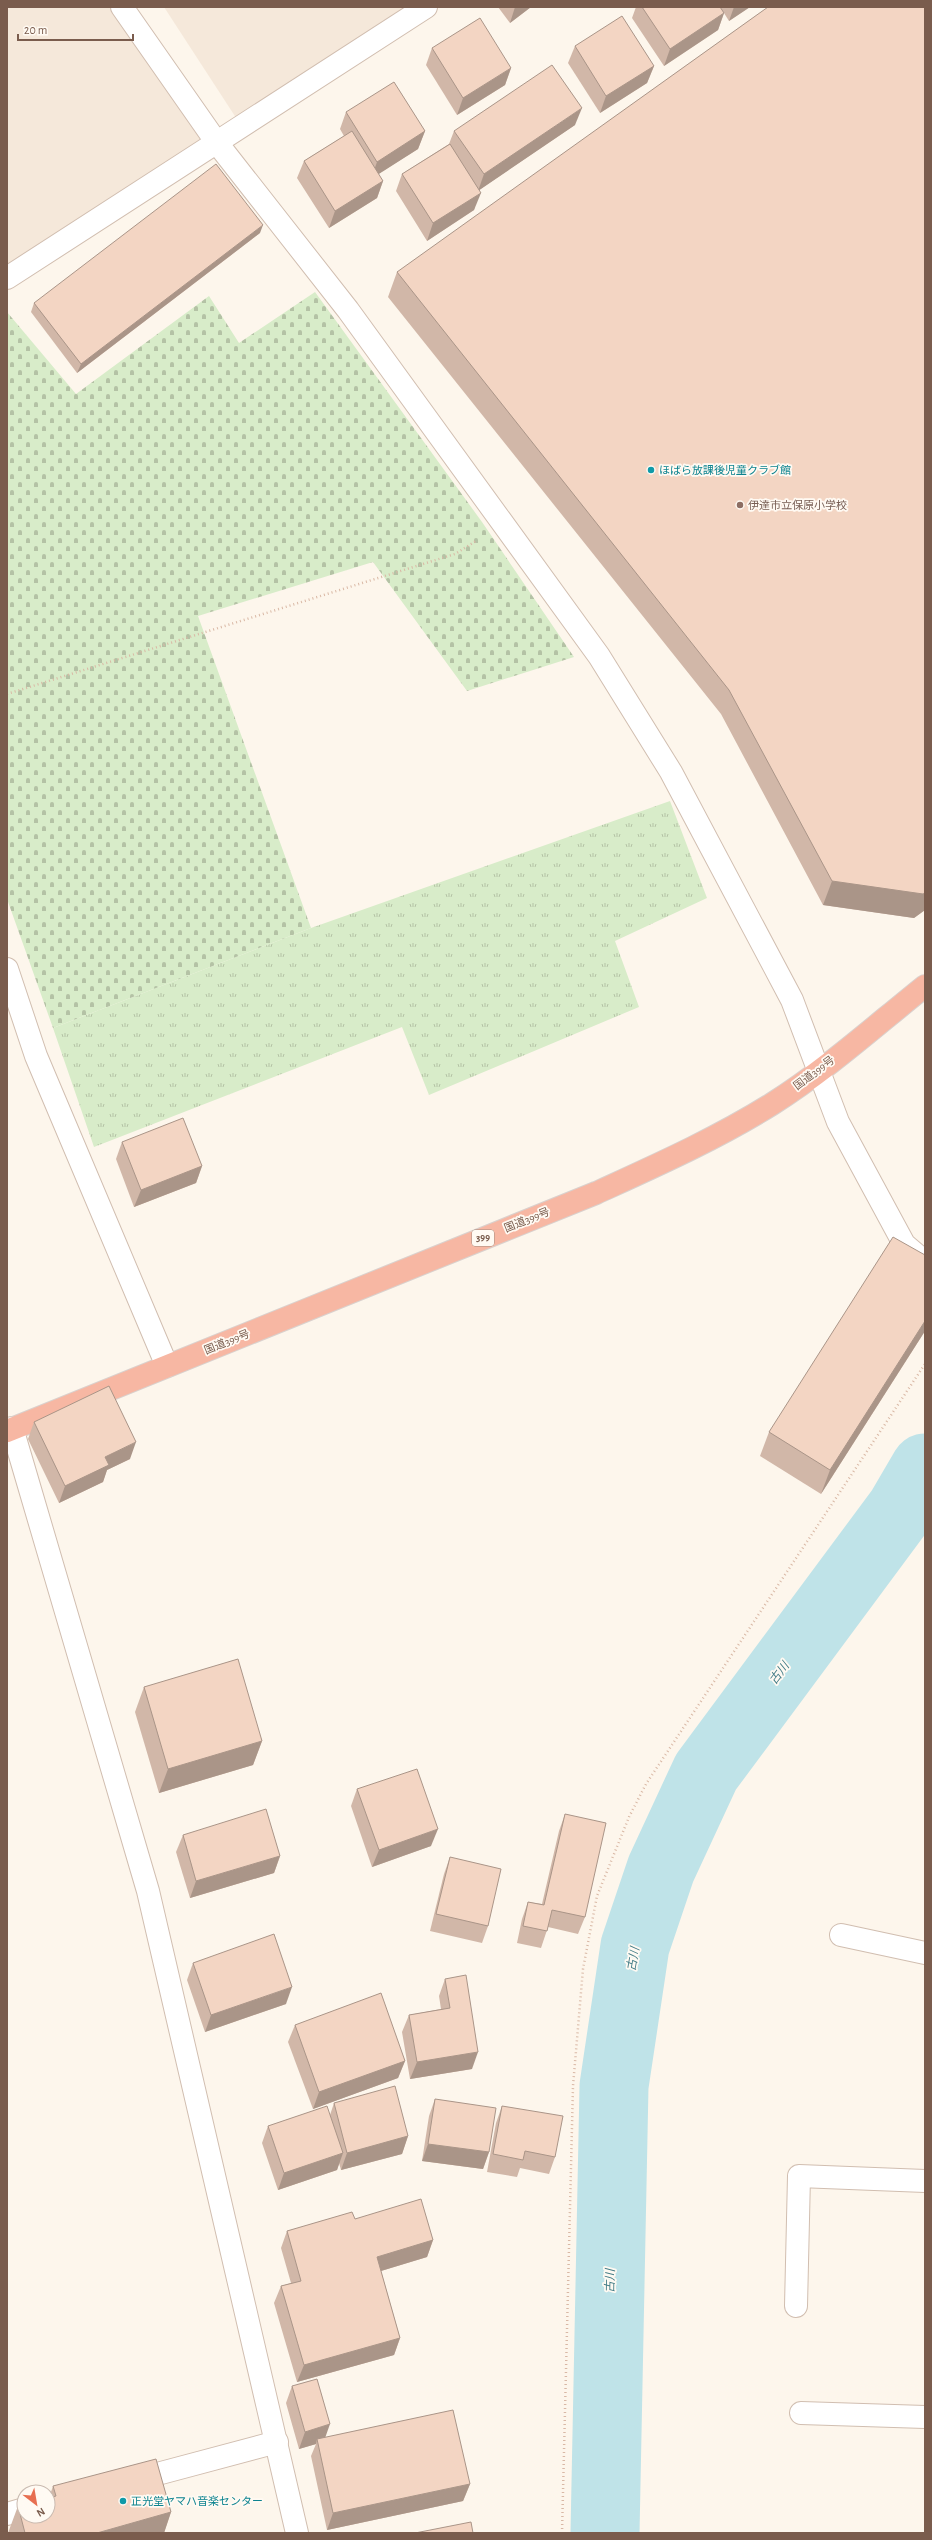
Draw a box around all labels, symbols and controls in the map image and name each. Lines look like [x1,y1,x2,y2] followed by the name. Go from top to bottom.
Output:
[18,16,133,42] scale bar
[24,24,47,36] text: 20 m
[659,464,791,476] place label: ほばら放課後児童クラブ館
[646,465,656,475] marker: ほばら放課後児童クラブ館
[748,499,847,511] place label: 伊達市立保原小学校
[735,500,745,510] marker: 伊達市立保原小学校
[791,1053,836,1092] street label: 国道399号
[502,1205,551,1234] street label: 国道399号
[472,1230,494,1246] road number: 399
[202,1327,251,1356] street label: 国道399号
[766,1658,792,1686] water label: 古川
[624,1944,641,1972] water label: 古川
[603,2267,616,2293] water label: 古川
[16,2484,56,2524] north arrow
[131,2495,263,2507] place label: 正光堂ヤマハ音楽センター
[118,2496,128,2506] marker: 正光堂ヤマハ音楽センター
[35,2505,47,2519] text: N

